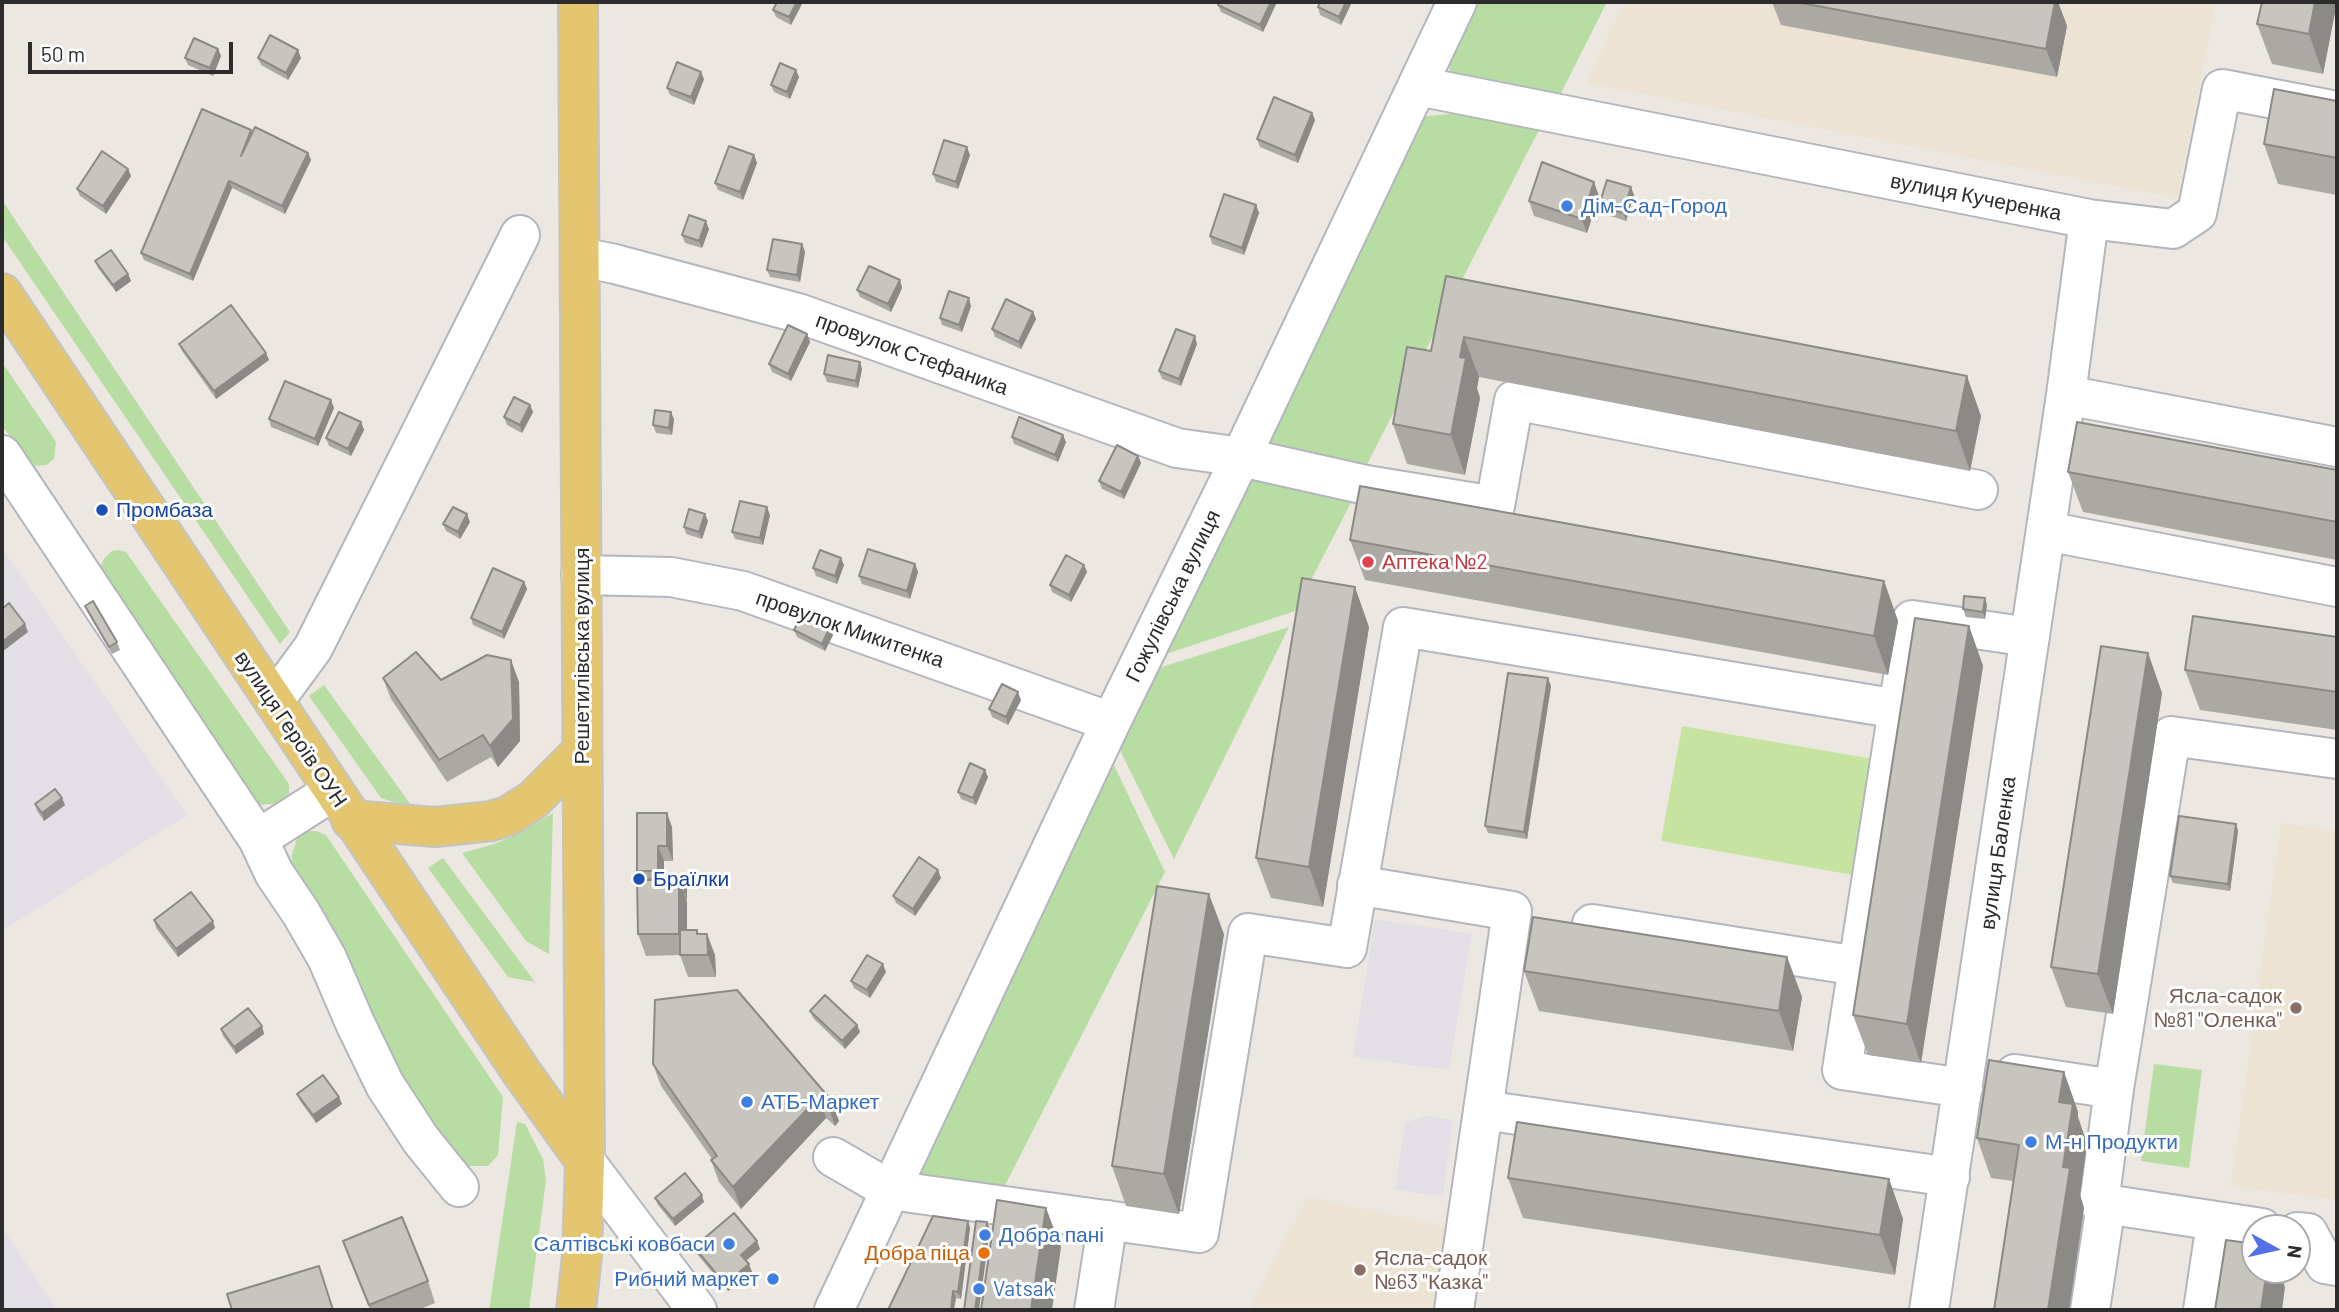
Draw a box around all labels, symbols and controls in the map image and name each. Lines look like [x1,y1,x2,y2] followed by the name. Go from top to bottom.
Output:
[32,28,236,72] scale bar
[41,41,85,66] text: 50 m
[1888,168,2064,226] street label: вулиця Кучеренка
[1581,193,1727,219] place label: Дім-Сад-Город
[1559,198,1575,214] marker: Дім-Сад-Город
[812,307,1012,401] street label: провулок Стефаника
[116,497,213,523] place label: Промбаза
[94,502,110,518] marker: Промбаза
[1120,506,1226,686] street label: Гожулівська вулиця
[569,548,595,764] street label: Решетилівська вулиця
[1382,549,1488,575] place label: Аптека №2
[1360,554,1376,570] marker: Аптека №2
[753,585,947,673] street label: провулок Микитенка
[229,646,353,812] street label: вулиця Героїв ОУН
[1975,775,2021,931] street label: вулиця Баленка
[653,866,729,892] place label: Браїлки
[631,871,647,887] marker: Браїлки
[2154,983,2282,1033] place label: Ясла-садок №81 "Оленка"
[2288,1000,2304,1016] marker: Ясла-садок №81 "Оленка"
[761,1089,879,1115] place label: АТБ-Маркет
[739,1094,755,1110] marker: АТБ-Маркет
[2045,1129,2178,1155] place label: М-н Продукти
[2023,1134,2039,1150] marker: М-н Продукти
[2241,1214,2311,1284] north arrow
[999,1222,1104,1248] place label: Добра пані
[977,1227,993,1243] marker: Добра пані
[533,1231,715,1257] place label: Салтівські ковбаси
[721,1236,737,1252] marker: Салтівські ковбаси
[865,1240,970,1266] place label: Добра піца
[2283,1244,2308,1260] text: N
[976,1245,992,1261] marker: Добра піца
[1374,1245,1488,1295] place label: Ясла-садок №63 "Казка"
[1352,1262,1368,1278] marker: Ясла-садок №63 "Казка"
[614,1266,759,1292] place label: Рибний маркет
[765,1271,781,1287] marker: Рибний маркет
[993,1276,1054,1302] place label: Vatsak
[971,1281,987,1297] marker: Vatsak

